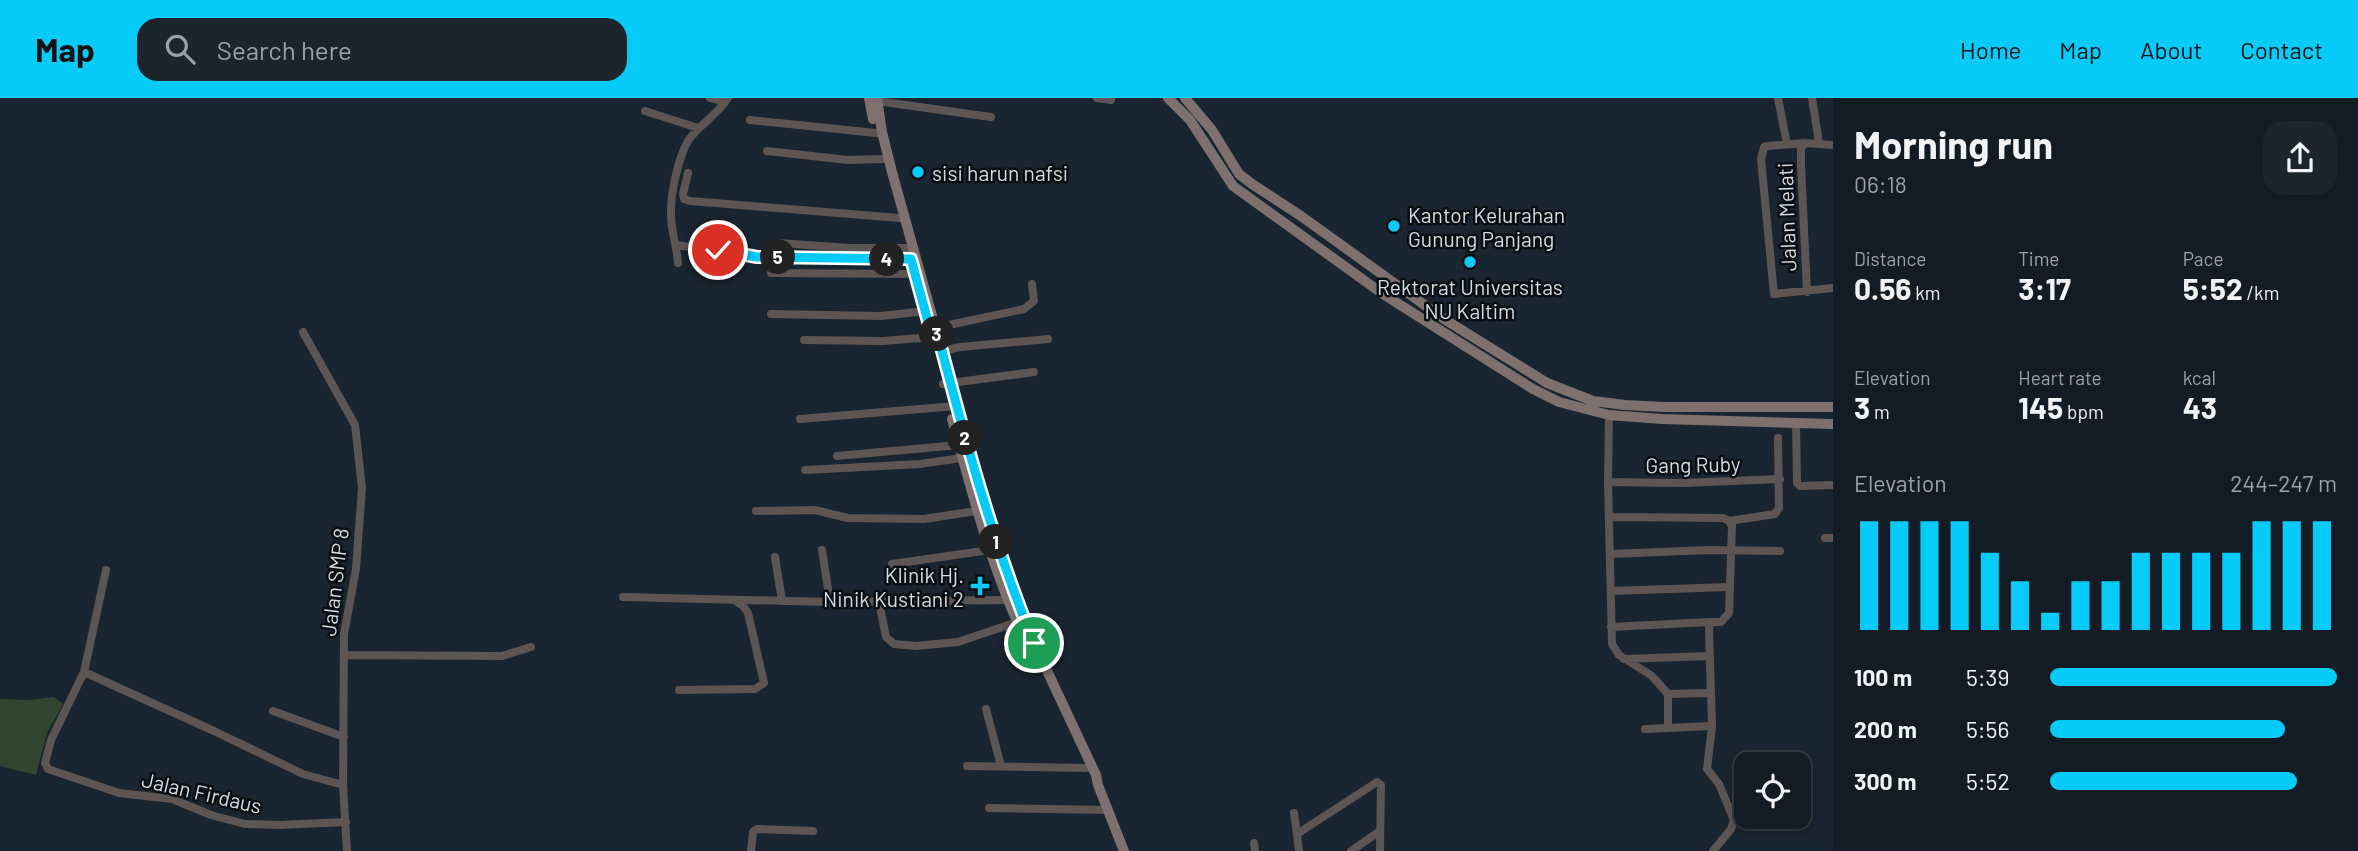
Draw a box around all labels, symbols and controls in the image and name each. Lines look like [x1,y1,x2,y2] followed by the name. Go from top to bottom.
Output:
[137,18,627,81] search box
[35,29,95,69] text: Map
[161,30,199,68] icon: search
[217,34,352,65] text: Search here
[1960,35,2021,64] text: Home
[2059,35,2102,64] text: Map
[2140,35,2202,64] text: About
[2240,35,2323,64] text: Contact
[1854,121,2053,167] text: Morning run
[2263,121,2337,195] button: share
[932,160,1068,185] place label: sisi harun nafsi
[1772,162,1800,272] street label: Jalan Melati
[910,164,926,180] marker: sisi harun nafsi
[1854,170,1907,198] text: 06:18
[1408,202,1565,251] place label: Kantor Kelurahan Gunung Panjang
[1386,218,1402,234] marker: Kantor Kelurahan Gunung Panjang
[688,220,748,280] pin
[699,231,737,269] icon: check
[760,240,796,274] pin: 5
[870,242,904,276] pin: 4
[772,245,783,268] text: 5
[881,247,892,270] text: 4
[1854,247,1926,270] text: Distance
[2018,247,2059,270] text: Time
[2183,247,2224,270] text: Pace
[1462,254,1478,270] marker: Rektorat Universitas NU Kaltim
[1854,270,1911,306] text: 0.56
[2018,270,2071,306] text: 3:17
[2183,270,2243,306] text: 5:52
[1377,274,1563,323] place label: Rektorat Universitas NU Kaltim
[1911,281,1941,304] text: km
[2243,281,2279,304] text: /km
[920,316,954,352] pin: 3
[931,322,942,345] text: 3
[1854,366,1931,389] text: Elevation
[2018,366,2102,389] text: Heart rate
[2183,366,2216,389] text: kcal
[1854,389,1870,425] text: 3
[2018,389,2063,425] text: 145
[2183,389,2217,425] text: 43
[1870,400,1890,423] text: m
[2063,400,2104,423] text: bpm
[948,420,982,456] pin: 2
[959,426,970,449] text: 2
[1645,451,1741,477] street label: Gang Ruby
[1854,469,1947,497] text: Elevation
[2230,469,2337,497] text: 244–247 m
[978,524,1014,560] pin: 1
[315,526,353,638] street label: Jalan SMP 8
[992,530,999,553] text: 1
[823,562,964,611] place label: Klinik Hj. Ninik Kustiani 2
[970,576,990,596] marker: Klinik Hj. Ninik Kustiani 2
[1004,613,1064,673] pin
[1015,624,1053,662] icon: arrive
[1854,663,1912,691] text: 100 m
[1966,663,2009,691] text: 5:39
[1854,715,1917,743] text: 200 m
[1966,715,2009,743] text: 5:56
[1734,752,1811,829] map controls
[1734,752,1811,829] button: locate
[140,766,264,818] street label: Jalan Firdaus
[1854,767,1916,795] text: 300 m
[1966,767,2010,795] text: 5:52

